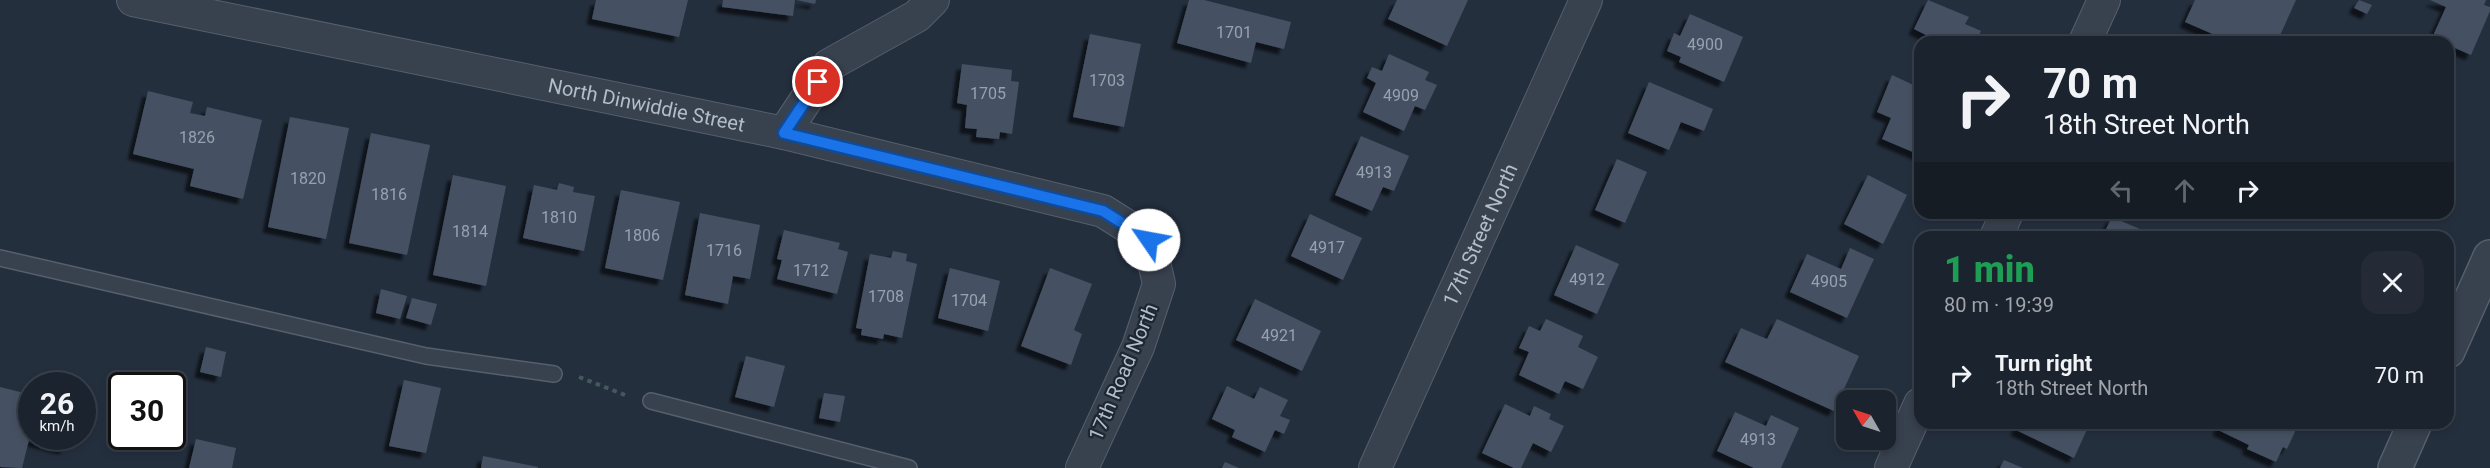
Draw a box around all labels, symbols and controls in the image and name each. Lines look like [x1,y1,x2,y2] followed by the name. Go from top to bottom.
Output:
[1216,23,1252,42] house number: 1701
[1687,35,1723,54] house number: 4900
[792,56,843,107] pin
[2043,59,2138,108] text: 70 m
[1944,60,2022,138] icon: right
[801,65,834,98] icon: arrive
[1089,71,1125,90] house number: 1703
[546,73,747,137] street label: North Dinwiddie Street
[970,84,1006,103] house number: 1705
[1383,86,1419,105] house number: 4909
[2043,109,2250,141] text: 18th Street North
[179,128,215,147] house number: 1826
[1438,160,1523,309] street label: 17th Street North
[1356,163,1392,182] house number: 4913
[290,169,326,188] house number: 1820
[2105,174,2138,207] icon: left
[2168,174,2201,207] icon: ahead
[2231,174,2264,207] icon: right
[371,185,407,204] house number: 1816
[541,208,577,227] house number: 1810
[1117,208,1181,272] position arrow
[452,222,488,241] house number: 1814
[624,226,660,245] house number: 1806
[1309,238,1345,257] house number: 4917
[706,241,742,260] house number: 1716
[1944,249,2035,291] text: 1 min
[2361,251,2424,314] button: close
[793,261,829,280] house number: 1712
[1569,270,1605,289] house number: 4912
[1811,272,1847,291] house number: 4905
[868,287,904,306] house number: 1708
[951,291,987,310] house number: 1704
[1944,293,2054,317] text: 80 m · 19:39
[1083,300,1163,444] street label: 17th Road North
[1261,326,1297,345] house number: 4921
[1995,351,2092,376] text: Turn right
[1944,359,1977,392] icon: right
[2375,363,2424,388] text: 70 m
[108,372,186,450] speed limit sign: 30
[1995,376,2148,400] text: 18th Street North
[40,386,74,421] text: 26
[1836,390,1896,450] north arrow
[1836,390,1896,450] map controls
[39,417,75,435] text: km/h
[1740,430,1776,449] house number: 4913

